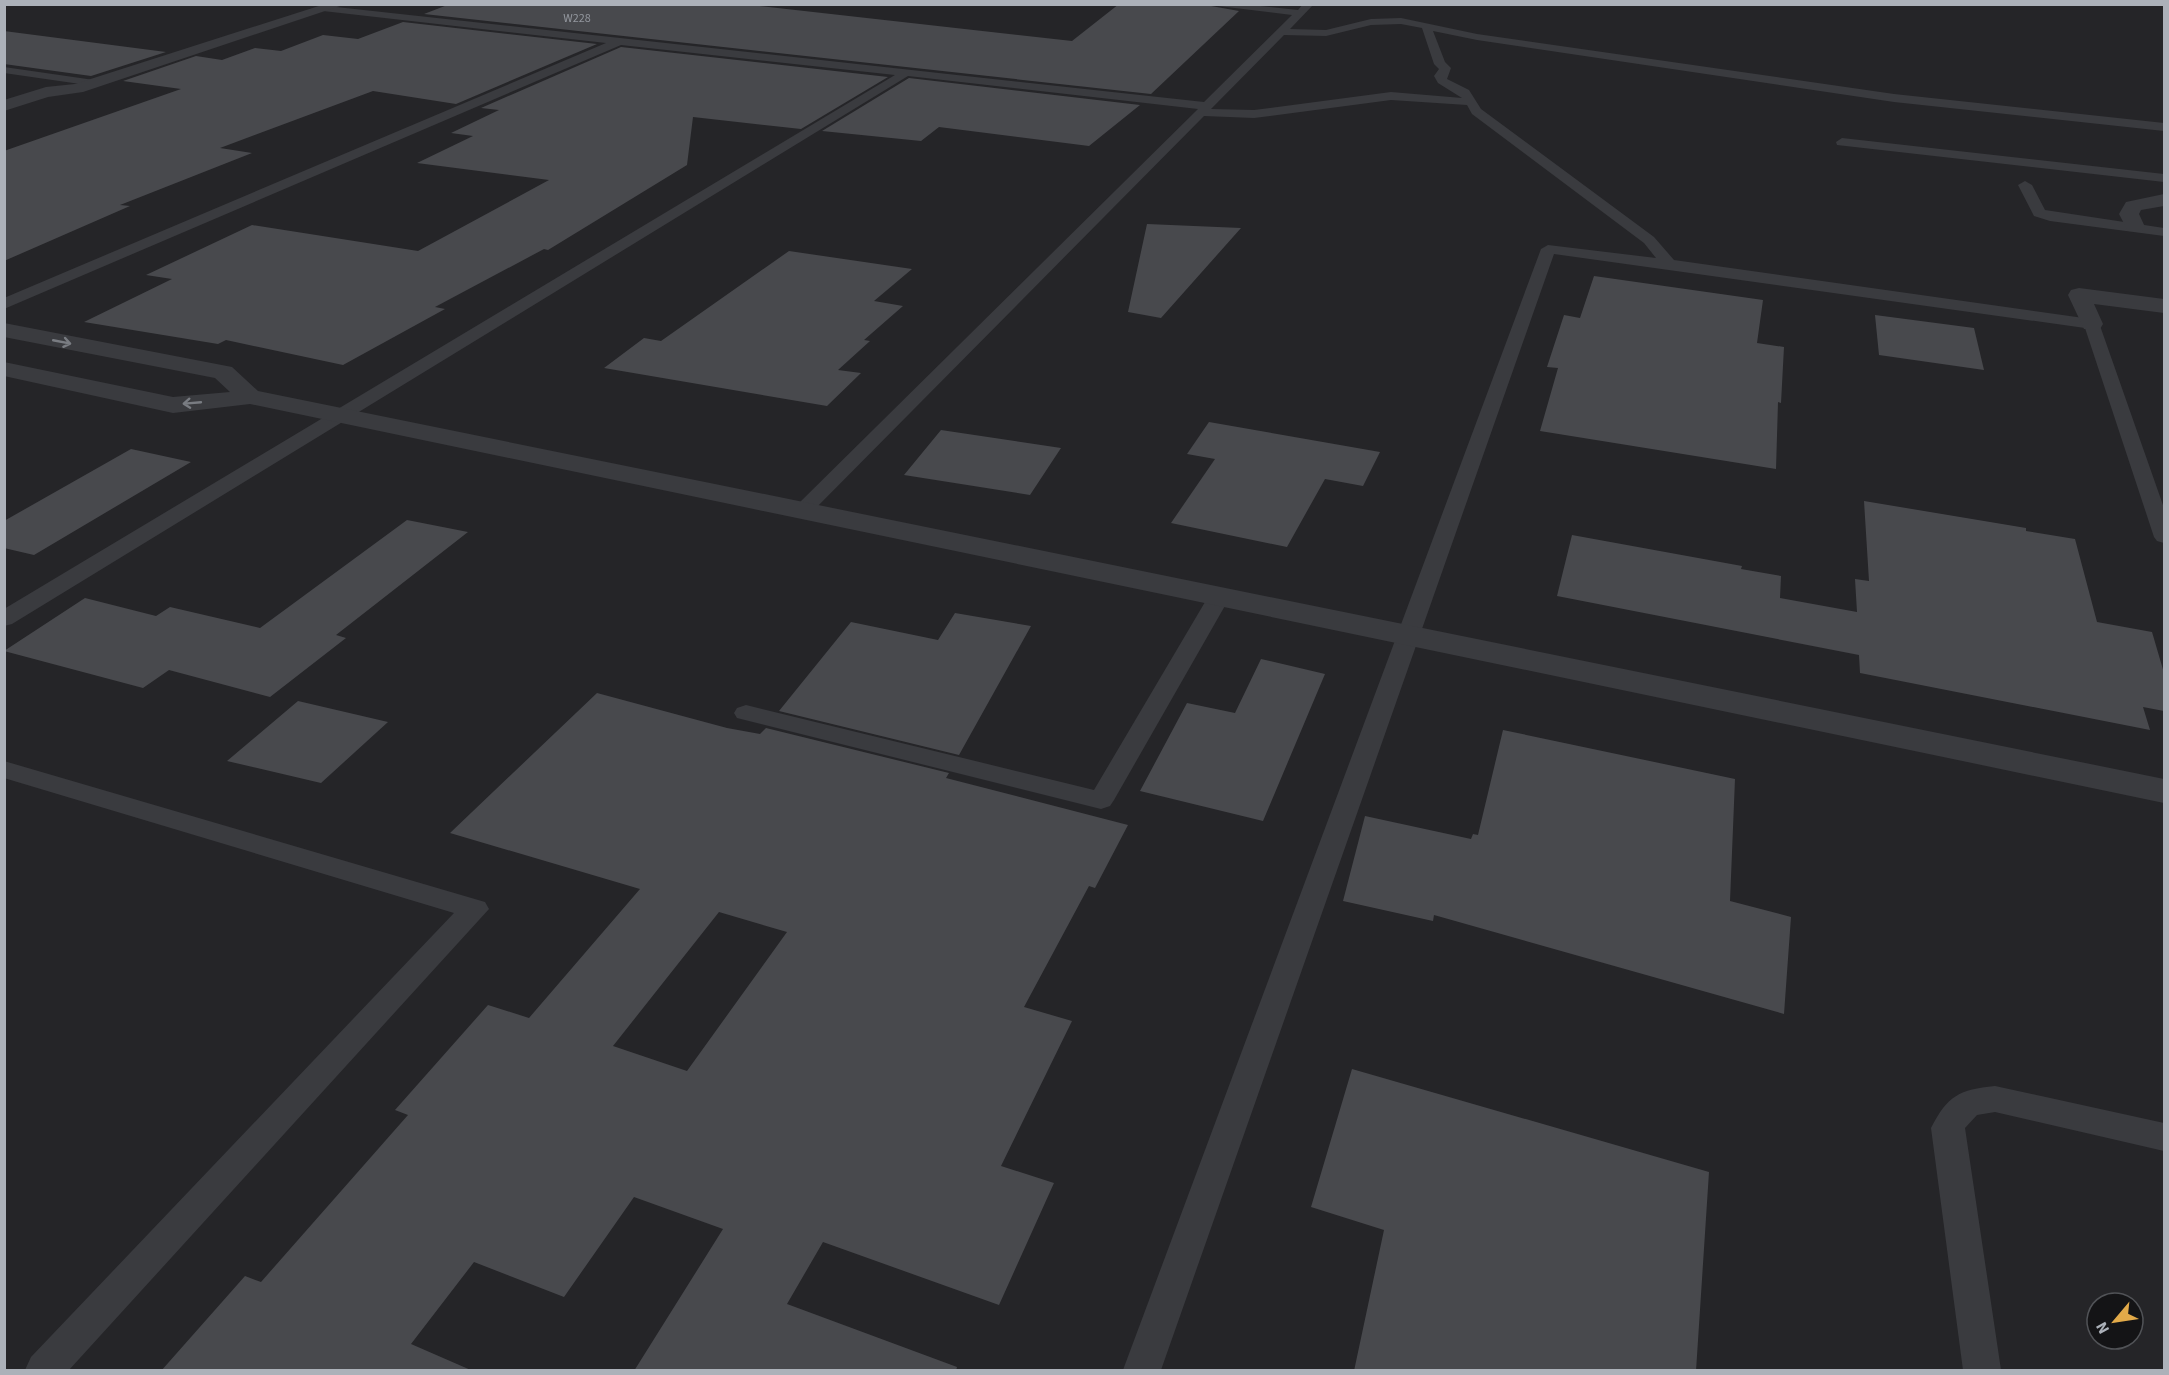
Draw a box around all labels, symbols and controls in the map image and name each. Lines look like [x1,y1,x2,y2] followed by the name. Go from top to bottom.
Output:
[563,10,591,27] house number: W228
[52,337,71,348] one-way arrow
[182,398,202,409] one-way arrow
[2085,1291,2145,1351] north arrow
[2091,1318,2115,1338] text: N

